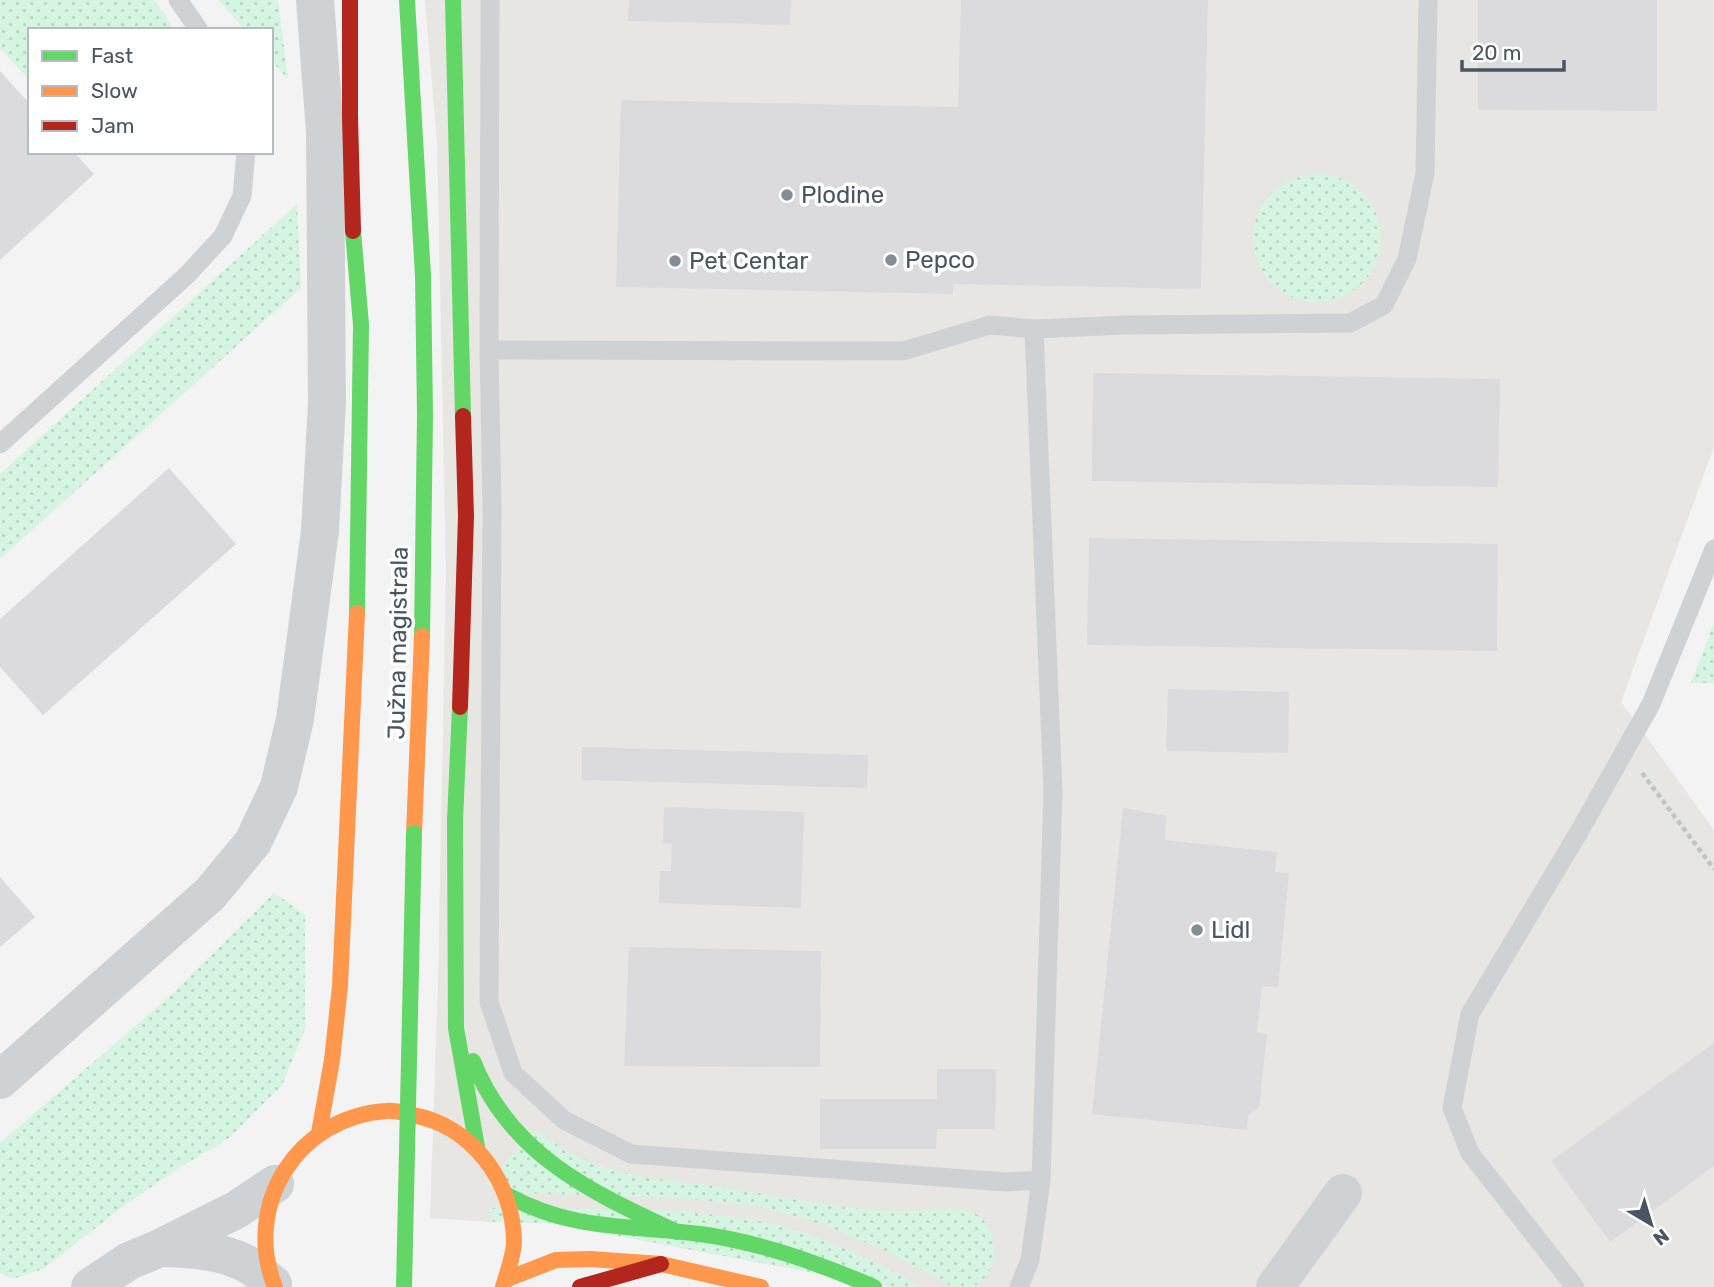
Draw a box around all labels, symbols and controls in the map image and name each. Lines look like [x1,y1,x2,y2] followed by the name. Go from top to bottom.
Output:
[28,28,273,154] legend
[1462,28,1564,72] scale bar
[1472,40,1521,65] text: 20 m
[91,43,133,68] text: Fast
[91,78,138,103] text: Slow
[91,113,135,138] text: Jam
[801,181,884,209] place label: Plodine
[779,187,795,203] marker: Plodine
[905,246,975,274] place label: Pepco
[689,247,808,275] place label: Pet Centar
[883,252,899,268] marker: Pepco
[667,253,683,269] marker: Pet Centar
[382,546,414,740] street label: Južna magistrala
[1211,916,1250,944] place label: Lidl
[1189,922,1205,938] marker: Lidl
[1616,1189,1686,1259] north arrow
[1649,1224,1674,1250] text: N

